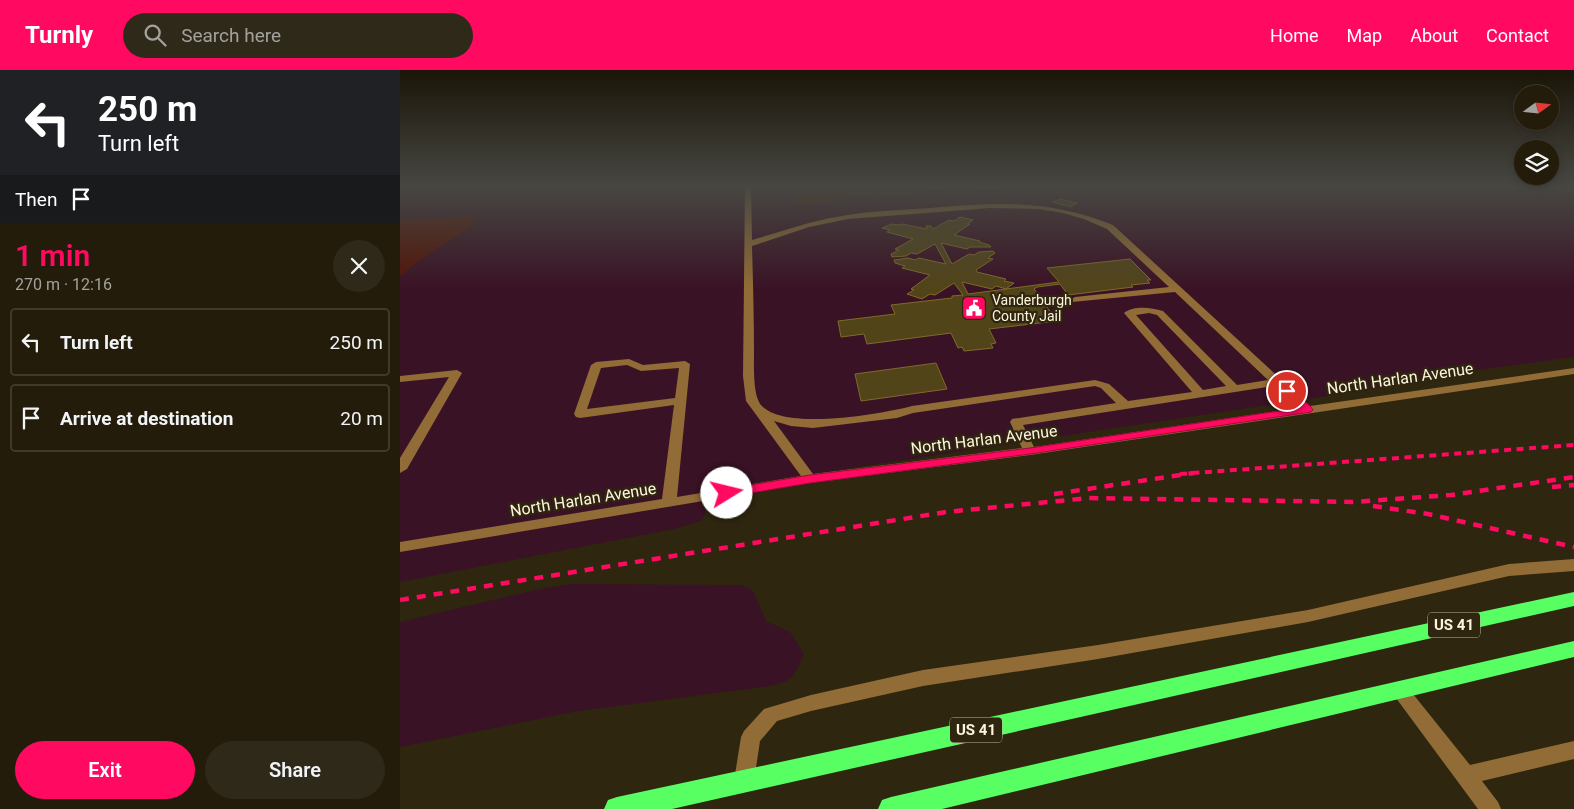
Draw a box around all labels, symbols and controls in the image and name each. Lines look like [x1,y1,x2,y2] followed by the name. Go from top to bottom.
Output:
[123,13,473,58] search box
[25,21,93,49] text: Turnly
[141,21,169,49] icon: search
[181,24,281,47] text: Search here
[1270,25,1319,46] text: Home
[1347,25,1382,46] text: Map
[1410,25,1458,46] text: About
[1486,25,1549,46] text: Contact
[1514,85,1559,130] north arrow
[1514,85,1559,185] map controls
[98,89,197,130] text: 250 m
[15,90,80,155] icon: left
[98,131,179,156] text: Turn left
[1514,140,1559,185] button: layers
[67,185,95,213] icon: arrive
[15,188,57,211] text: Then
[15,238,90,273] text: 1 min
[333,240,385,292] button: close
[15,275,112,294] text: 270 m · 12:16
[992,292,1072,324] place label: Vanderburgh County Jail
[961,295,987,321] public building icon: Vanderburgh County Jail
[17,328,45,356] icon: left
[60,331,133,354] text: Turn left
[330,331,383,354] text: 250 m
[1326,359,1474,398] street label: North Harlan Avenue
[1266,370,1308,412] pin
[1273,377,1301,405] icon: arrive
[17,404,45,432] icon: arrive
[60,407,233,430] text: Arrive at destination
[340,407,383,430] text: 20 m
[910,421,1058,458] street label: North Harlan Avenue
[700,466,752,518] position arrow
[509,479,657,520] street label: North Harlan Avenue
[1428,612,1480,638] road number: US 41
[950,718,1002,742] road number: US 41
[15,741,195,799] button: Exit
[205,741,385,799] button: Share

